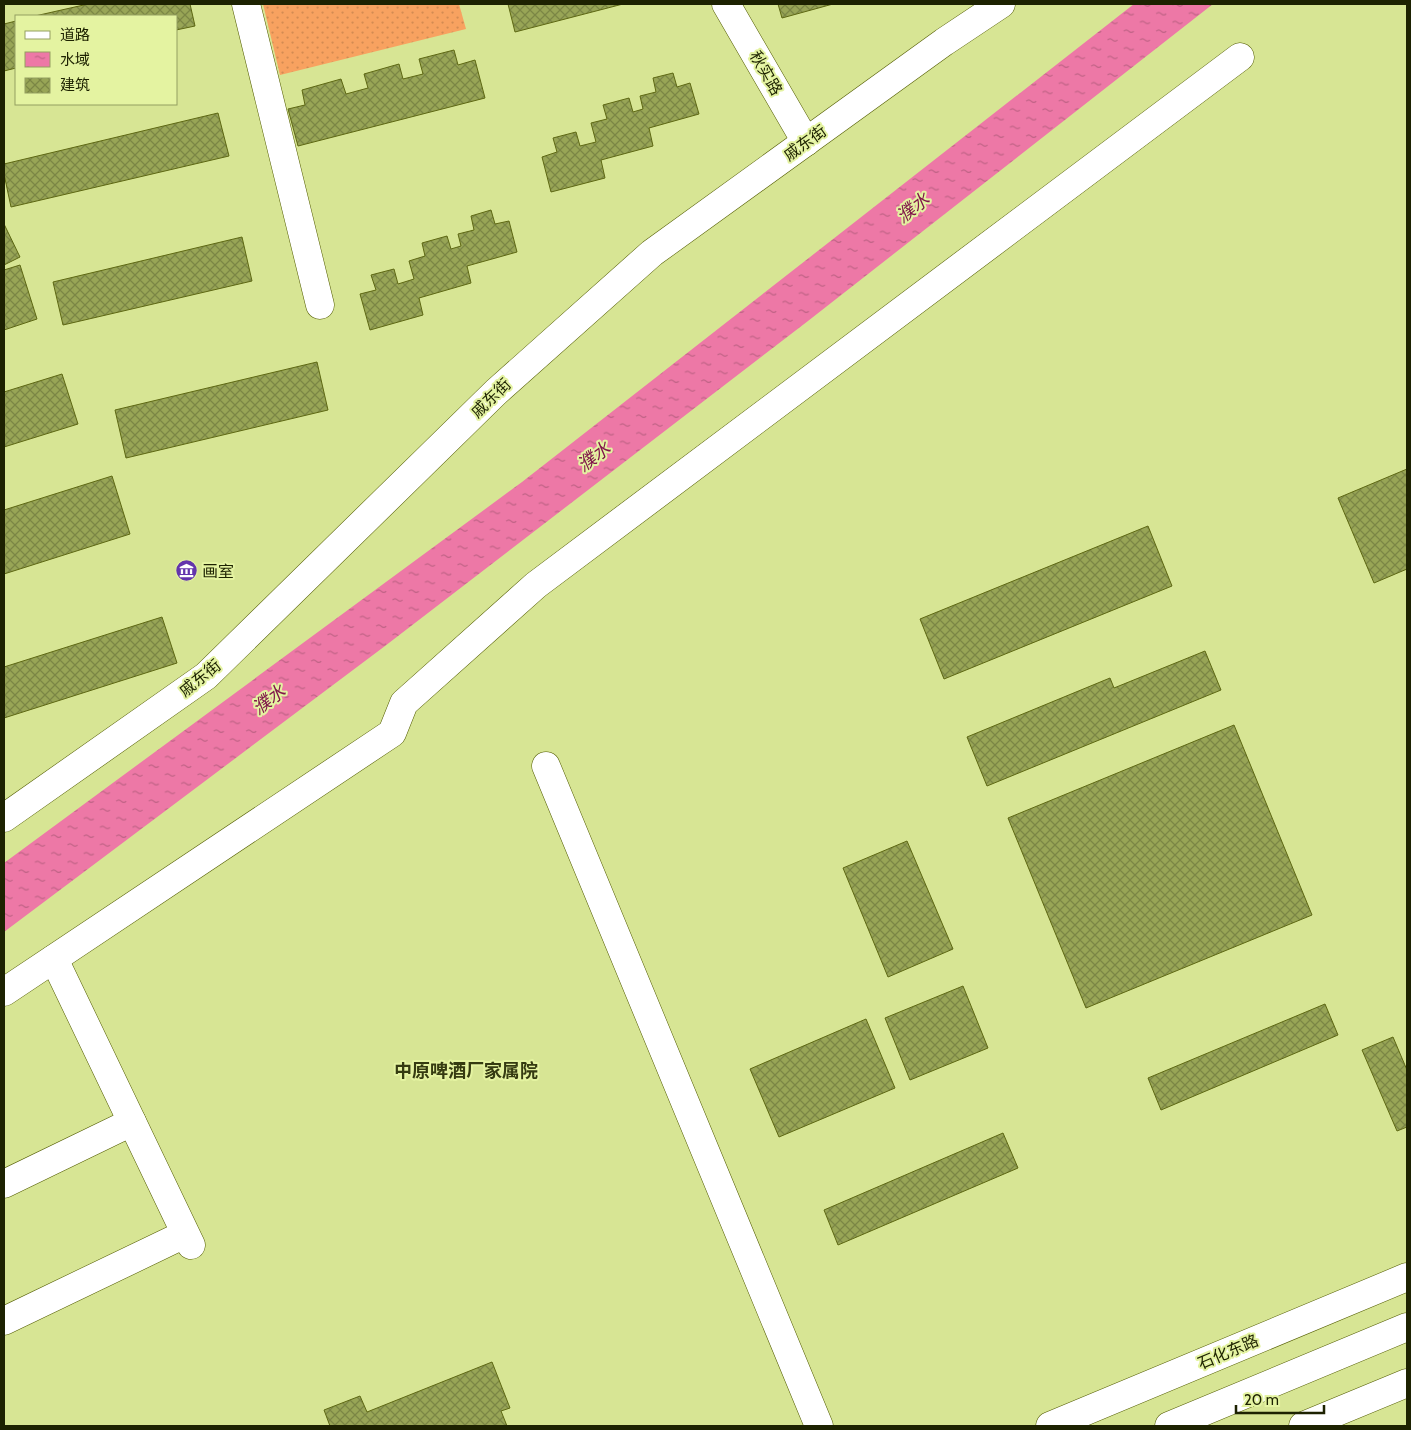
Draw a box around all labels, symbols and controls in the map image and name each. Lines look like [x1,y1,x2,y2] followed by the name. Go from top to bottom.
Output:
[15,15,178,105] legend
[60,26,90,44] text: 道路
[746,47,786,99] street label: 秋实路
[60,51,90,69] text: 水域
[60,76,90,94] text: 建筑
[780,121,830,165] street label: 戚东街
[892,188,935,228] water label: 濮水
[467,374,515,422] street label: 戚东街
[573,437,616,477] water label: 濮水
[174,559,198,583] museum icon: 画室
[202,562,234,581] place label: 画室
[175,656,225,700] street label: 戚东街
[248,680,291,720] water label: 濮水
[394,1060,538,1082] district label: 中原啤酒厂家属院
[1195,1331,1261,1373] street label: 石化东路
[1236,1382,1324,1414] scale bar
[1244,1391,1279,1409] text: 20 m

